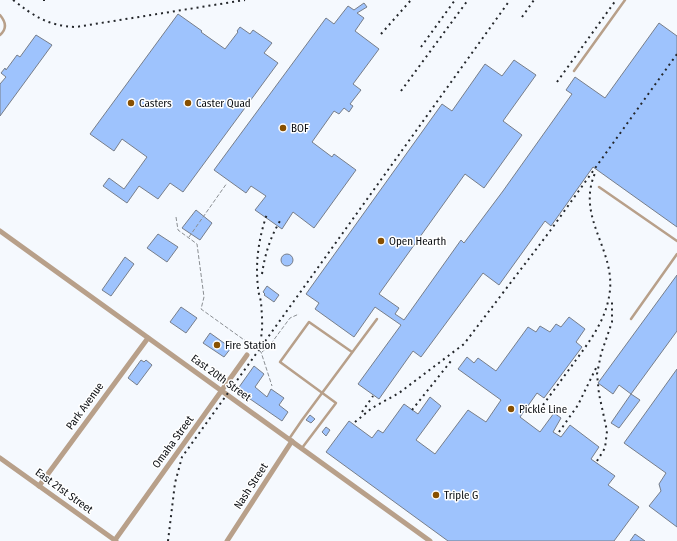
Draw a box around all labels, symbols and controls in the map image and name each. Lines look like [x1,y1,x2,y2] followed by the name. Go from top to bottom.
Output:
[139,97,172,110] place label: Casters
[196,97,251,110] place label: Caster Quad
[126,98,136,108] marker: Casters
[183,98,193,108] marker: Caster Quad
[291,122,309,135] place label: BOF
[278,123,288,133] marker: BOF
[389,235,446,248] place label: Open Hearth
[376,236,386,246] marker: Open Hearth
[225,339,276,352] place label: Fire Station
[212,340,222,350] marker: Fire Station
[189,352,254,404] street label: East 20th Street
[64,380,106,432] street label: Park Avenue
[519,403,567,416] place label: Pickle Line
[506,404,516,414] marker: Pickle Line
[150,413,197,471] street label: Omaha Street
[231,460,271,511] street label: Nash Street
[33,466,96,516] street label: East 21st Street
[444,489,478,502] place label: Triple G
[431,490,441,500] marker: Triple G

